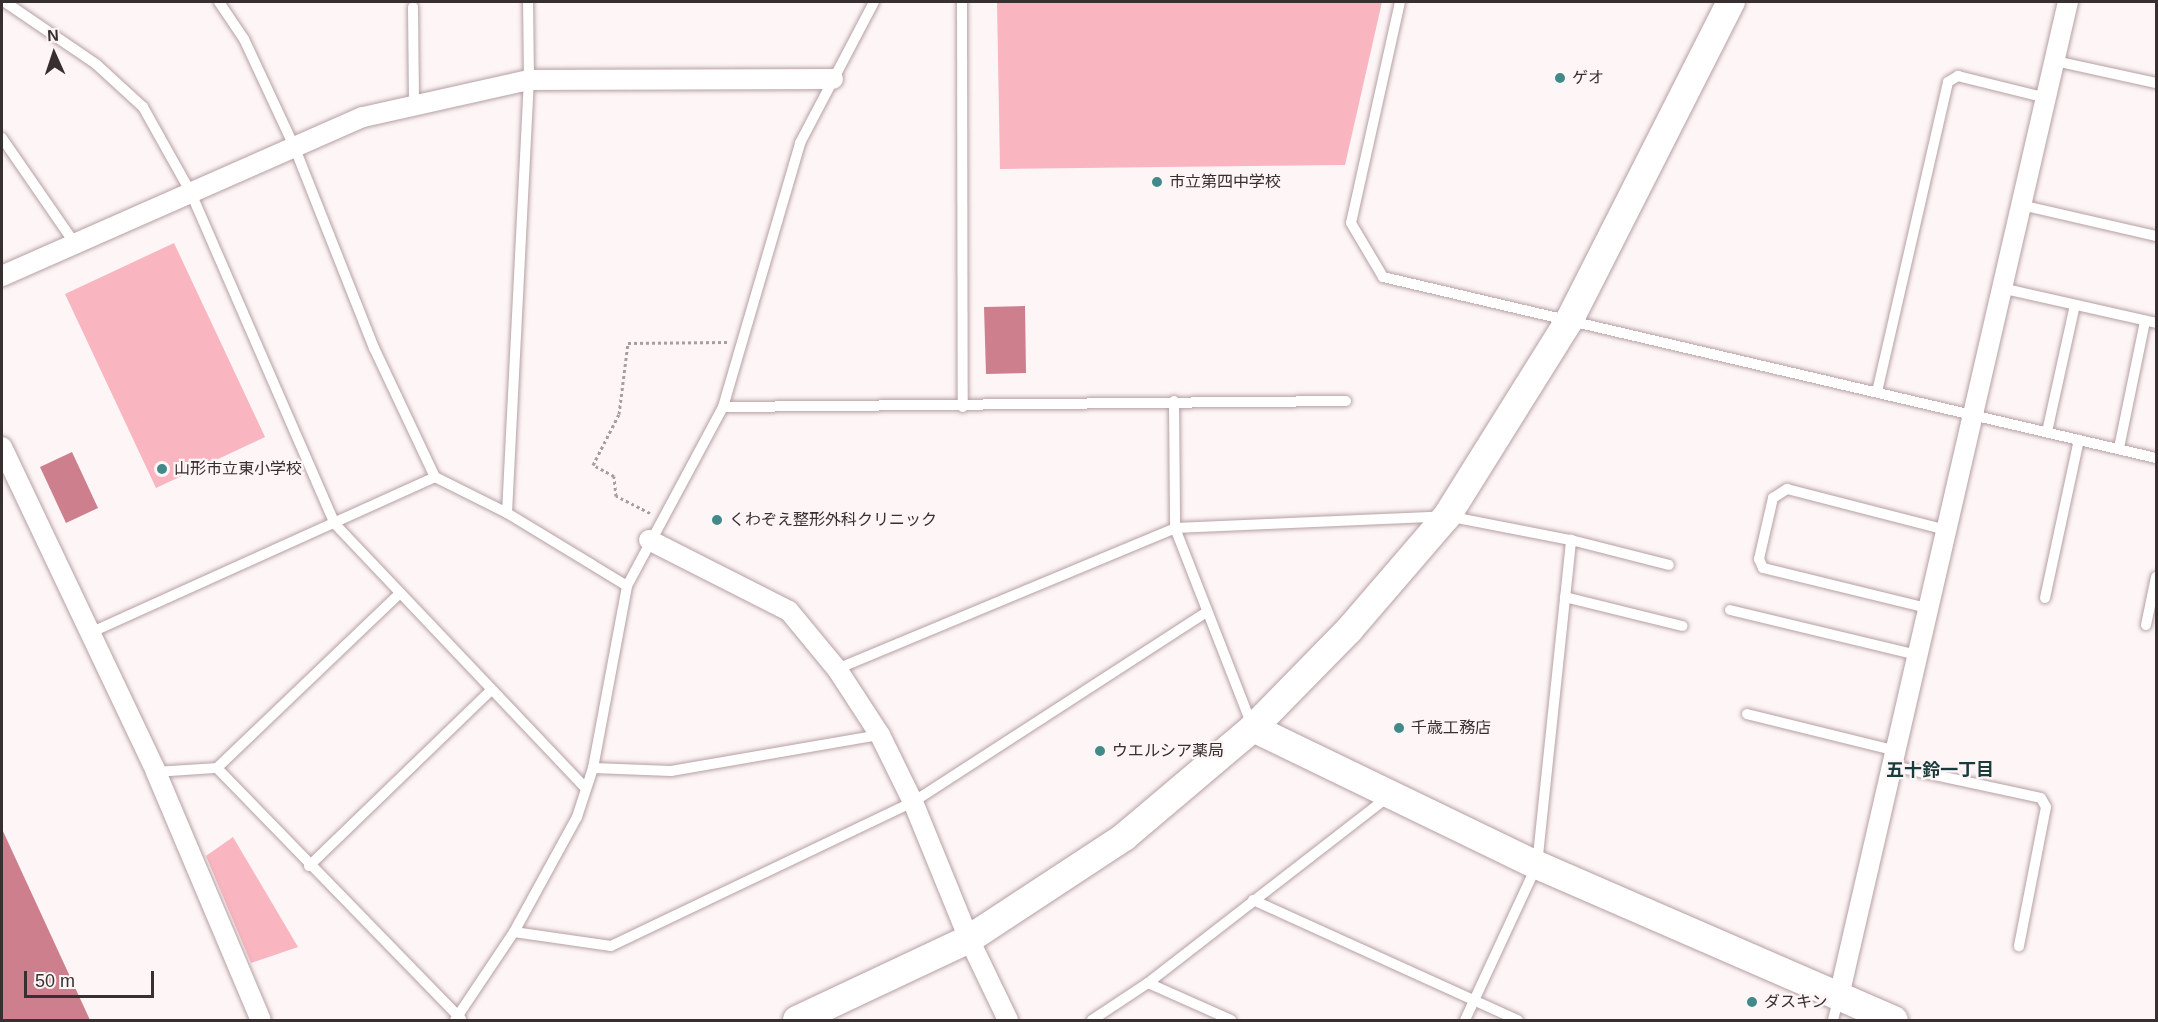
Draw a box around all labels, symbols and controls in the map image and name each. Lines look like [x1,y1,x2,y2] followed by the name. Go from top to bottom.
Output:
[24,24,84,84] north arrow
[47,27,59,44] text: N
[1572,68,1604,88] place label: ゲオ
[1553,71,1567,85] marker: ゲオ
[1169,172,1281,192] place label: 市立第四中学校
[1150,175,1164,189] marker: 市立第四中学校
[174,459,302,479] place label: 山形市立東小学校
[155,462,169,476] marker: 山形市立東小学校
[729,510,937,530] place label: くわぞえ整形外科クリニック
[710,513,724,527] marker: くわぞえ整形外科クリニック
[1411,718,1491,738] place label: 千歳工務店
[1392,721,1406,735] marker: 千歳工務店
[1112,741,1224,761] place label: ウエルシア薬局
[1093,744,1107,758] marker: ウエルシア薬局
[1886,759,1994,781] district label: 五十鈴一丁目
[27,959,158,997] scale bar
[35,971,75,991] text: 50 m
[1764,992,1828,1012] place label: ダスキン
[1745,995,1759,1009] marker: ダスキン

